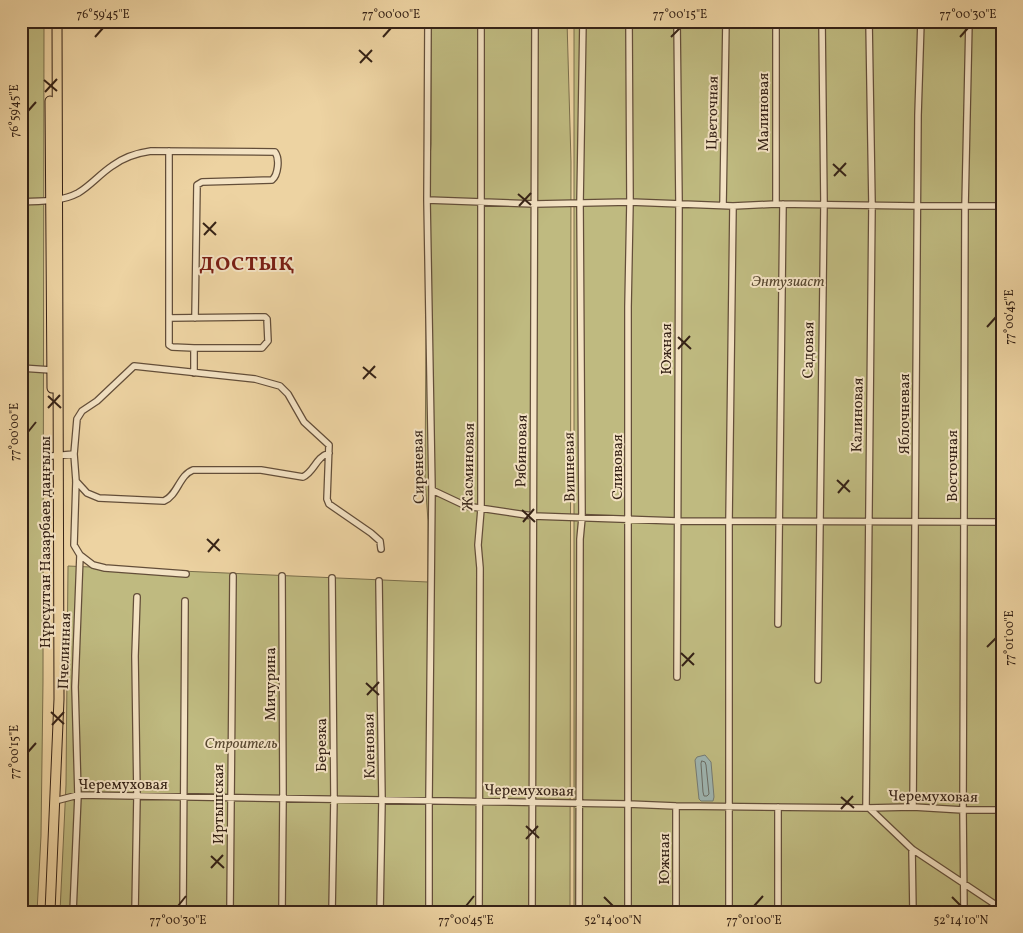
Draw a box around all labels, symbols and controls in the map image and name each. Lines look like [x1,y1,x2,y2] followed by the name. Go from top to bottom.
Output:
[76,7,130,23] text: 76°59'45"E
[362,7,420,23] text: 77°00'00"E
[653,7,707,23] text: 77°00'15"E
[940,7,996,23] text: 77°00'30"E
[754,72,775,151] street label: Малиновая
[702,75,725,150] street label: Цветочная
[7,84,23,138] text: 76°59'45"E
[199,251,295,279] district label: ДОСТЫҚ
[752,272,825,293] park label: Энтузиаст
[1002,289,1018,345] text: 77°00'45"E
[799,321,820,379] street label: Садовая
[657,323,678,375] street label: Южная
[895,373,916,454] street label: Яблочневая
[847,377,870,453] street label: Калиновая
[7,403,23,461] text: 77°00'00"E
[511,414,534,488] street label: Рябиновая
[458,423,481,511] street label: Жасминовая
[408,430,431,504] street label: Сиреневая
[943,430,964,502] street label: Восточная
[559,432,582,502] street label: Вишневая
[608,434,629,500] street label: Сливовая
[36,435,57,648] street label: Нұрсұлтан Назарбаев даңғылы
[1002,610,1018,666] text: 77°01'00"E
[54,612,77,690] street label: Пчелинная
[261,647,282,721] street label: Мичурина
[359,713,382,779] street label: Кленовая
[312,718,333,772] street label: Березка
[7,725,23,779] text: 77°00'15"E
[205,734,277,755] park label: Строитель
[209,764,230,844] street label: Иртышская
[78,775,168,796] street label: Черемуховая
[484,780,574,803] street label: Черемуховая
[888,786,978,809] street label: Черемуховая
[655,833,676,885] street label: Южная
[150,913,206,929] text: 77°00'30"E
[438,913,494,929] text: 77°00'45"E
[584,913,642,929] text: 52°14'00"N
[726,913,782,929] text: 77°01'00"E
[934,913,989,929] text: 52°14'10"N

